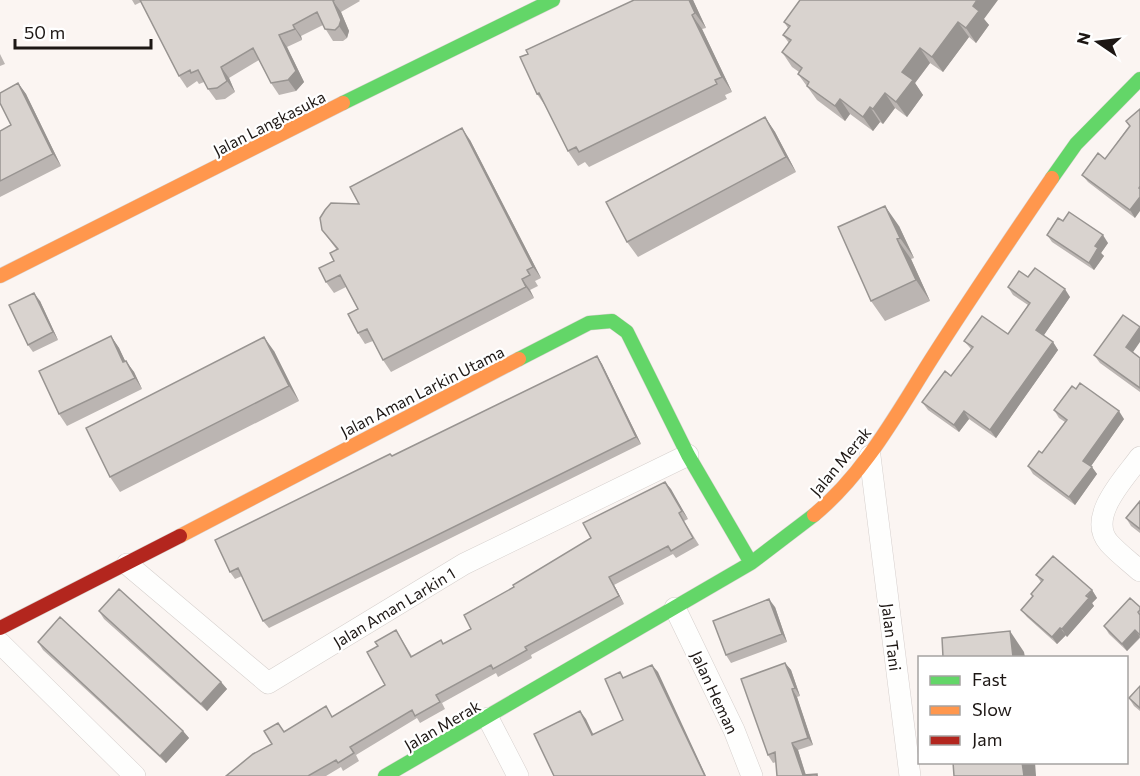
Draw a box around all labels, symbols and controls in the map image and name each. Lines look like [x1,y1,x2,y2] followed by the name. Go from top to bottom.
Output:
[15,12,152,50] scale bar
[1068,12,1128,72] north arrow
[24,21,65,43] text: 50 m
[1072,30,1094,46] text: N
[210,87,328,159] street label: Jalan Langkasuka
[337,341,507,441] street label: Jalan Aman Larkin Utama
[806,422,875,500] street label: Jalan Merak
[330,563,458,651] street label: Jalan Aman Larkin 1
[878,602,906,672] street label: Jalan Tani
[687,647,743,737] street label: Jalan Heman
[918,656,1128,764] legend
[972,668,1007,690] text: Fast
[401,695,484,754] street label: Jalan Merak
[972,698,1012,720] text: Slow
[972,728,1002,750] text: Jam

